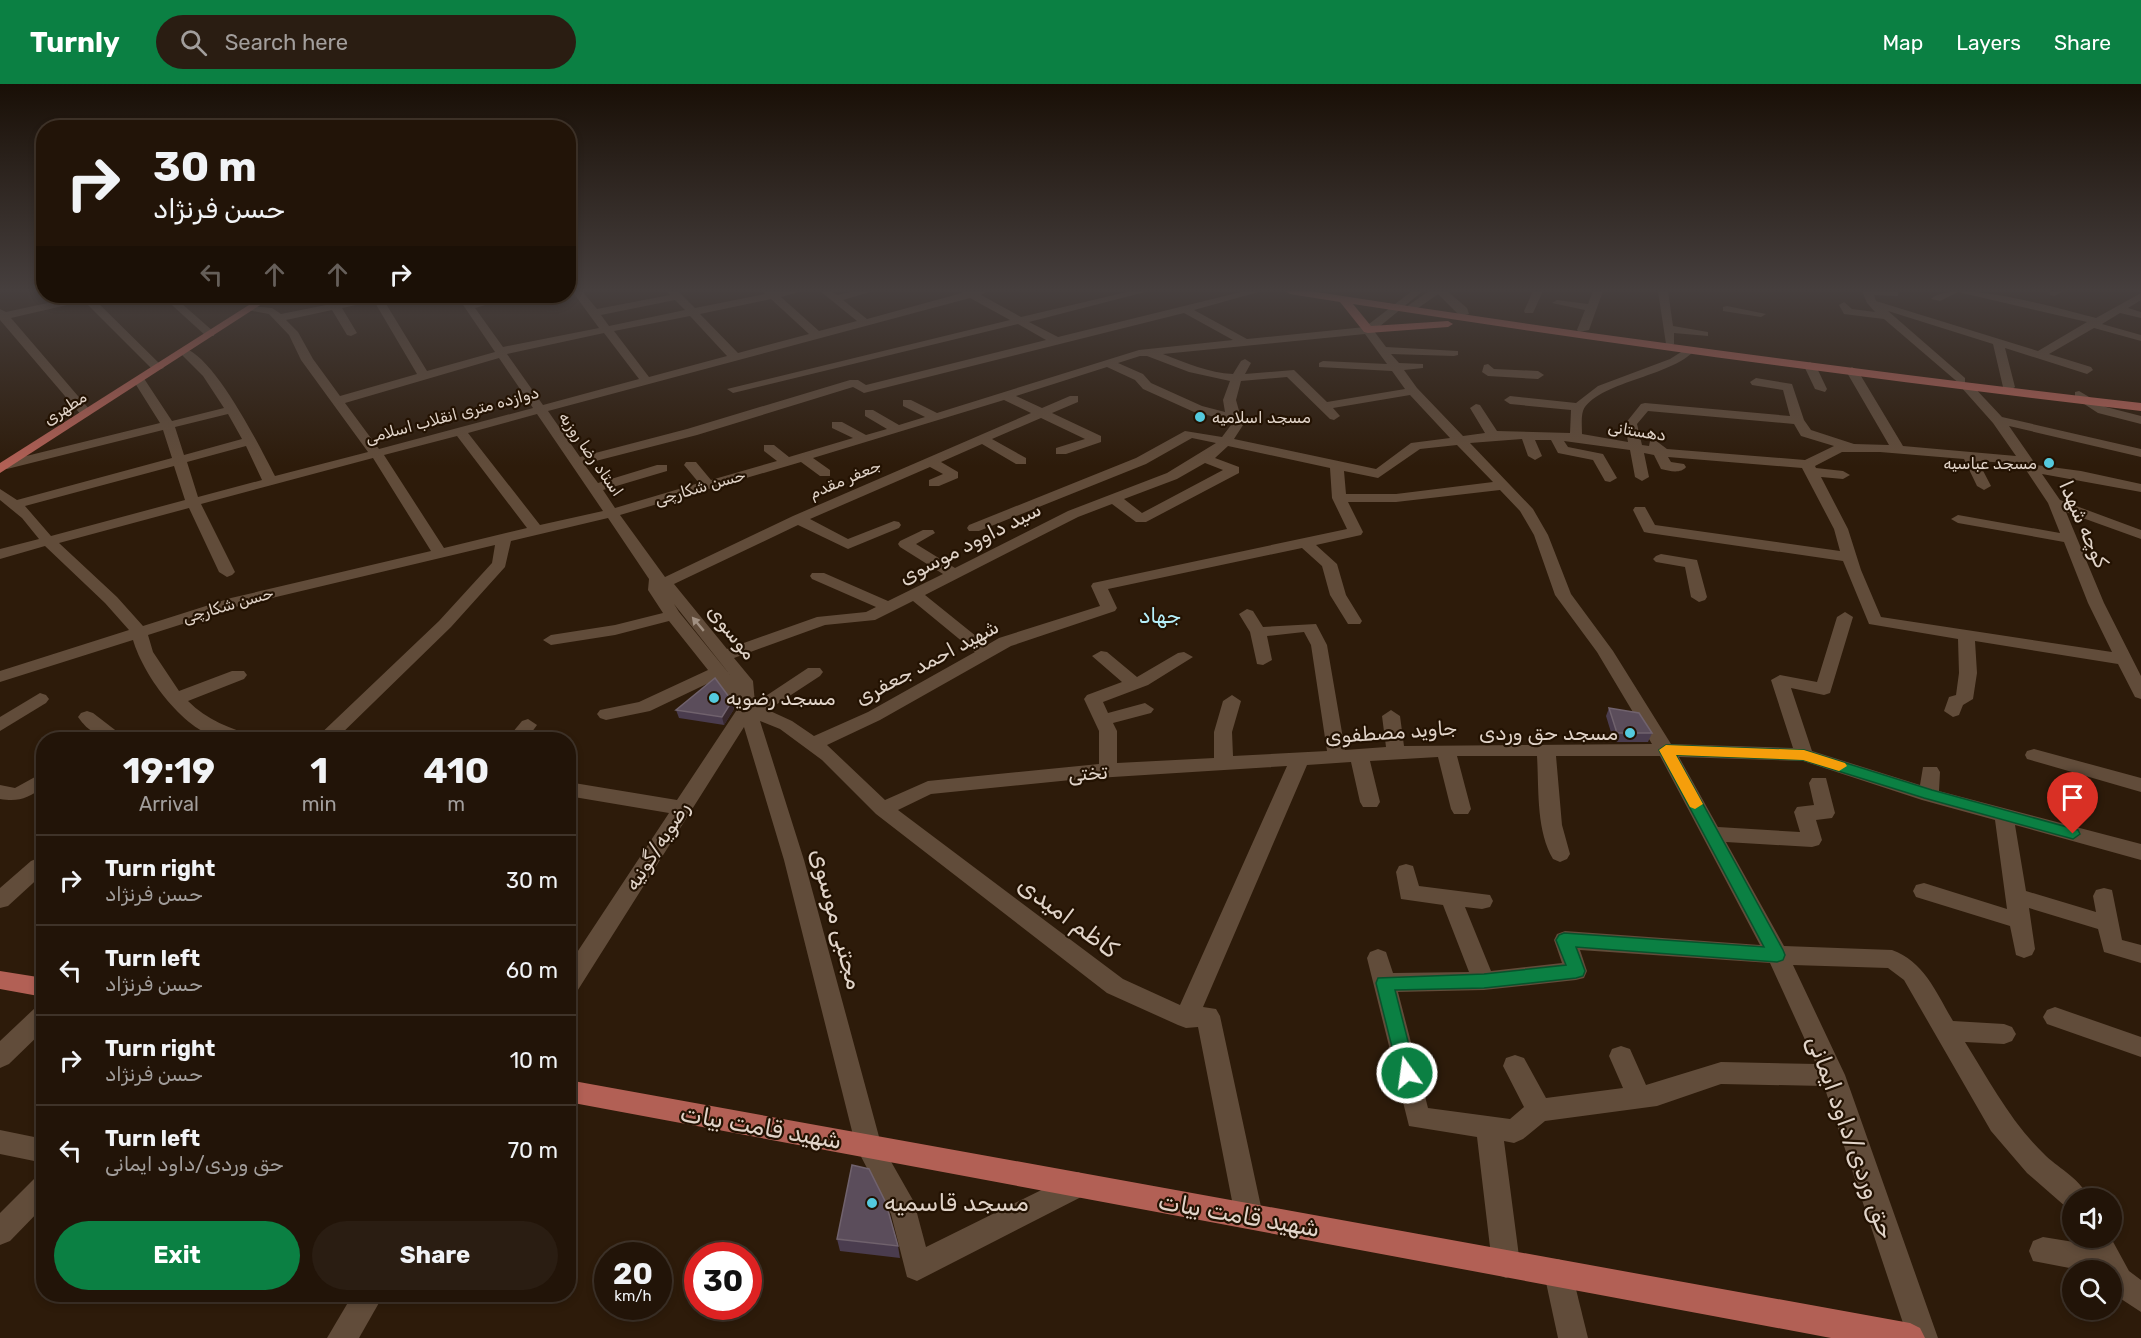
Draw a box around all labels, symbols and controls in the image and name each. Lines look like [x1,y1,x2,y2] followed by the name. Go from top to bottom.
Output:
[156,15,576,69] search box
[30,26,120,59] text: Turnly
[177,26,210,59] icon: search
[225,29,348,56] text: Search here
[1882,30,1923,55] text: Map
[1956,30,2021,55] text: Layers
[2054,30,2111,55] text: Share
[153,142,257,192] text: 30 m
[54,144,132,222] icon: right
[153,193,285,225] text: حسن فرنژاد
[195,258,228,291] icon: left
[258,258,291,291] icon: ahead
[321,258,354,291] icon: ahead
[384,258,417,291] icon: right
[363,383,541,448] street label: دوازده متری انقلاب اسلامی
[40,387,91,430] street label: مطهری
[554,408,627,501] street label: استاد رضا روزبه
[1212,408,1311,427] place label: مسجد اسلامیه
[1193,410,1207,424] marker: مسجد اسلامیه
[1607,417,1667,445] street label: دهستانی
[1944,454,2037,473] place label: مسجد عباسیه
[806,455,884,504] street label: جعفر مقدم
[2042,456,2056,470] marker: مسجد عباسیه
[652,465,748,510] street label: حسن شکارچی
[2054,477,2114,571] street label: کوچه شهدا
[895,497,1045,589] street label: سید داوود موسوی
[180,583,276,628] street label: حسن شکارچی
[703,600,761,664] street label: موسوی
[1139,603,1181,628] district label: جهاد
[851,614,1003,710] street label: شهید احمد جعفری
[693,616,705,631] one-way arrow
[726,686,835,710] place label: مسجد رضویه
[707,691,721,705] marker: مسجد رضویه
[1324,715,1458,749] street label: جاوید مصطفوی
[1479,721,1618,745] place label: مسجد حق وردی
[1623,726,1637,740] marker: مسجد حق وردی
[123,749,215,792] text: 19:19
[310,749,328,792] text: 1
[423,749,489,792] text: 410
[1067,760,1109,786] street label: تختی
[2047,772,2098,834] pin
[2056,781,2089,814] icon: arrive
[139,792,199,816] text: Arrival
[302,792,337,816] text: min
[447,792,465,816] text: m
[620,797,694,895] street label: رضویه/گونیه
[805,845,869,993] street label: مجتبی موسوی
[105,855,215,882] text: Turn right
[54,864,87,897] icon: right
[506,867,558,894] text: 30 m
[1012,870,1124,965] street label: کاظم امیدی
[105,882,203,906] text: حسن فرنژاد
[105,945,200,972] text: Turn left
[54,954,87,987] icon: left
[506,957,558,984] text: 60 m
[105,972,203,996] text: حسن فرنژاد
[1801,1031,1901,1243] street label: حق وردی/داود ایمانی
[105,1035,215,1062] text: Turn right
[1375,1041,1439,1105] position arrow
[54,1044,87,1077] icon: right
[510,1047,558,1074] text: 10 m
[105,1062,203,1086] text: حسن فرنژاد
[678,1099,844,1155] street label: شهید قامت بیات
[105,1125,200,1152] text: Turn left
[54,1134,87,1167] icon: left
[508,1137,558,1164] text: 70 m
[105,1152,284,1176] text: حق وردی/داود ایمانی
[1156,1187,1322,1243] street label: شهید قامت بیات
[2062,1188,2122,1320] map controls
[2062,1188,2122,1248] button: sound
[884,1189,1029,1217] place label: مسجد قاسمیه
[865,1196,879,1210] marker: مسجد قاسمیه
[54,1221,300,1290] button: Exit
[312,1221,558,1290] button: Share
[684,1242,762,1320] speed limit sign: 30
[613,1256,653,1292] text: 20
[2062,1260,2122,1320] button: search
[614,1287,652,1305] text: km/h

